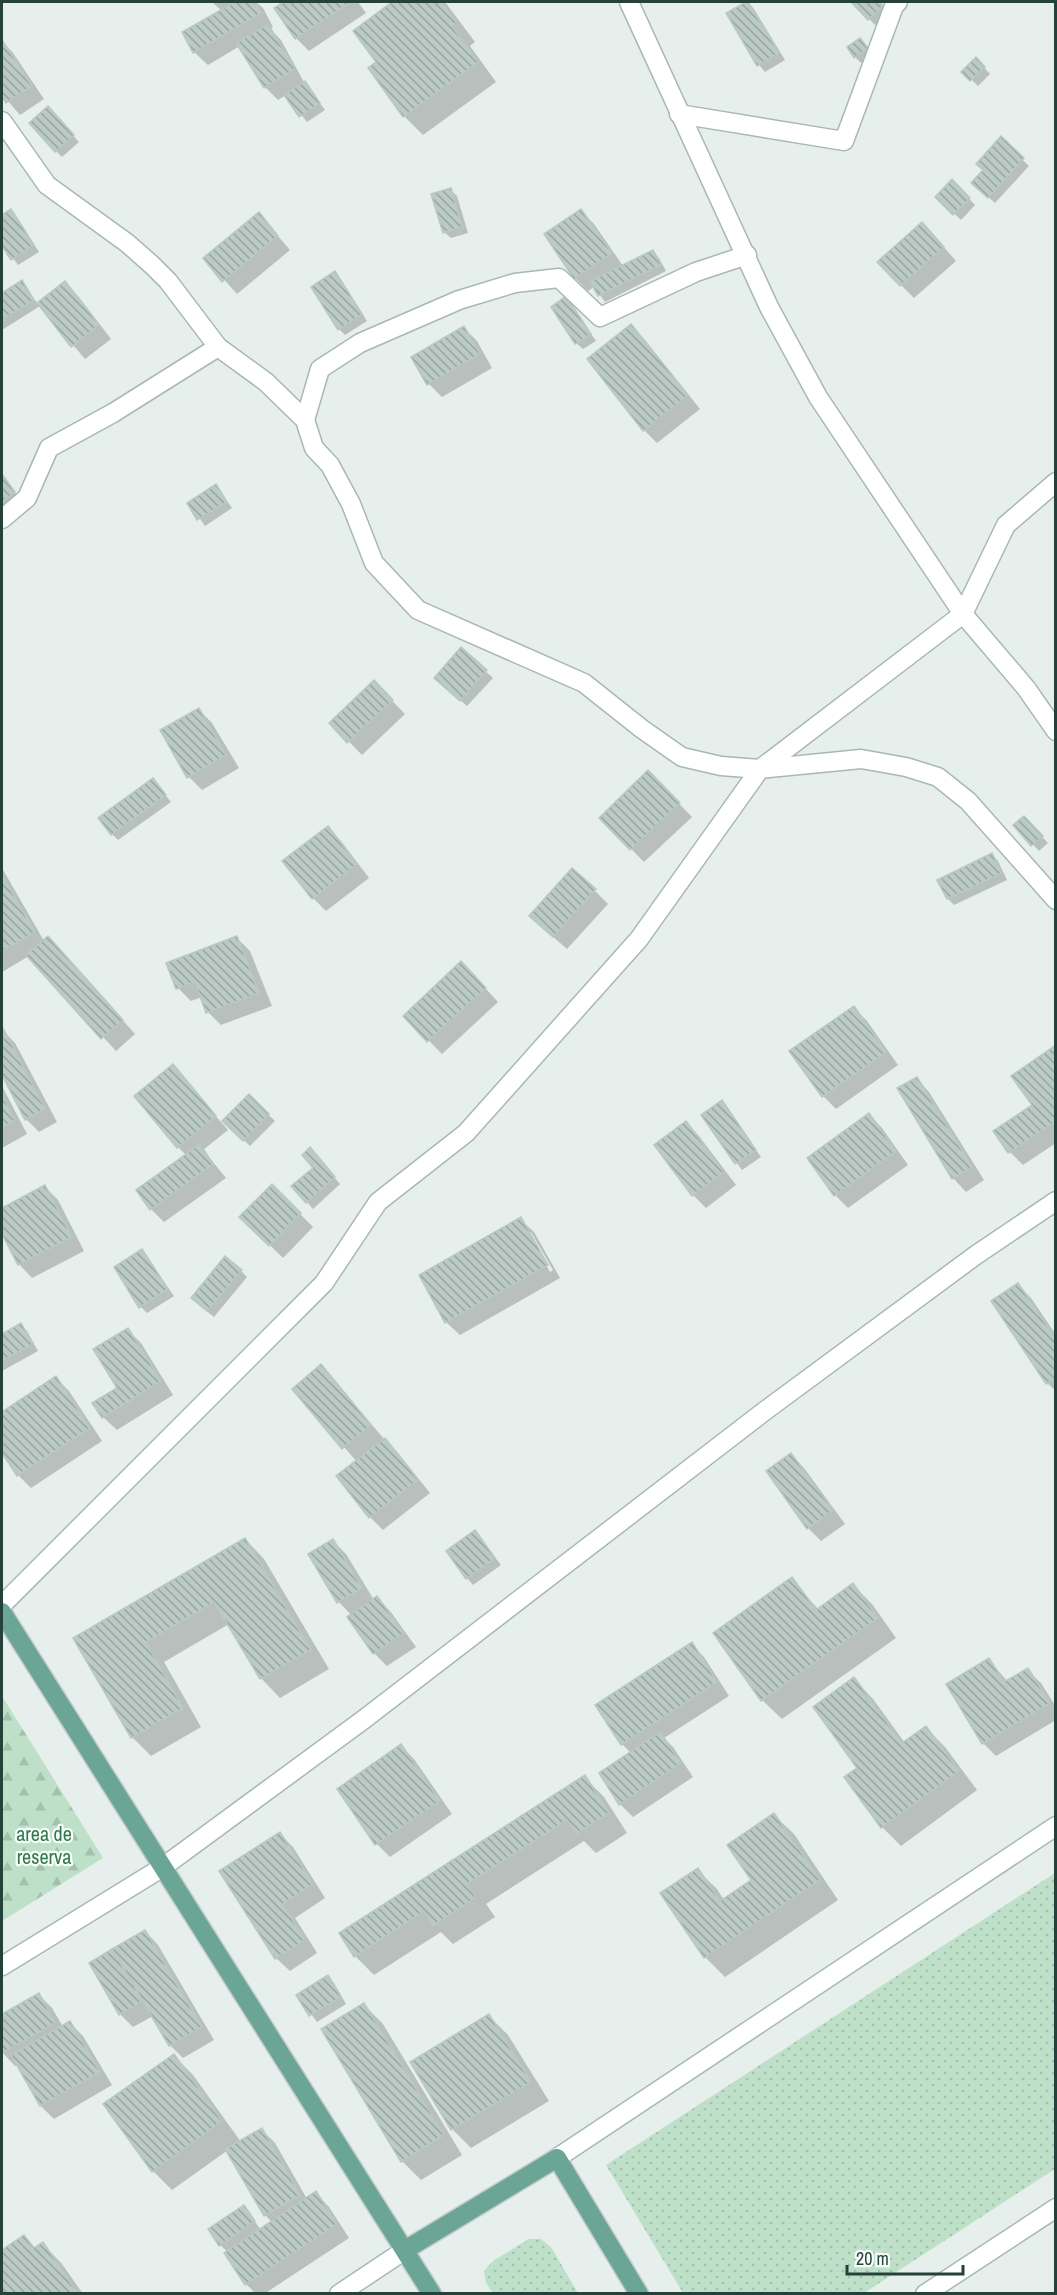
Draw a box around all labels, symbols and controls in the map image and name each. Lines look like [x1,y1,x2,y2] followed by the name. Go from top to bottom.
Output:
[16,1820,72,1870] park label: area de reserva
[847,2238,962,2276] scale bar
[856,2246,889,2271] text: 20 m

